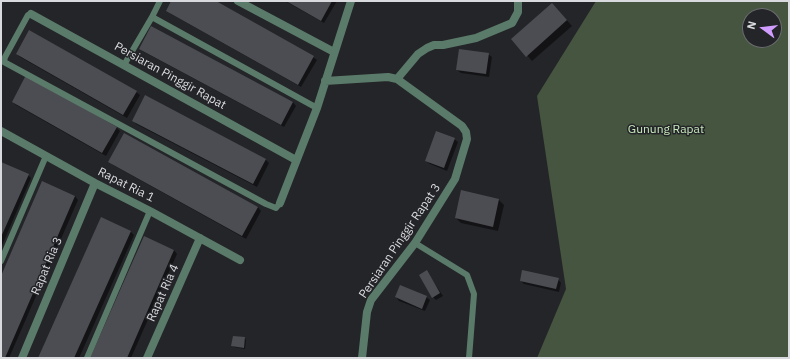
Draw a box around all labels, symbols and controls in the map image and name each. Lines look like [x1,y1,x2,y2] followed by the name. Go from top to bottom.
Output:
[742,8,782,48] north arrow
[744,19,759,31] text: N
[112,39,228,113] street label: Persiaran Pinggir Rapat
[628,123,704,137] park label: Gunung Rapat
[95,165,157,205] street label: Rapat Ria 1
[356,181,444,301] street label: Persiaran Pinggir Rapat 3
[28,235,66,297] street label: Rapat Ria 3
[144,262,182,324] street label: Rapat Ria 4

